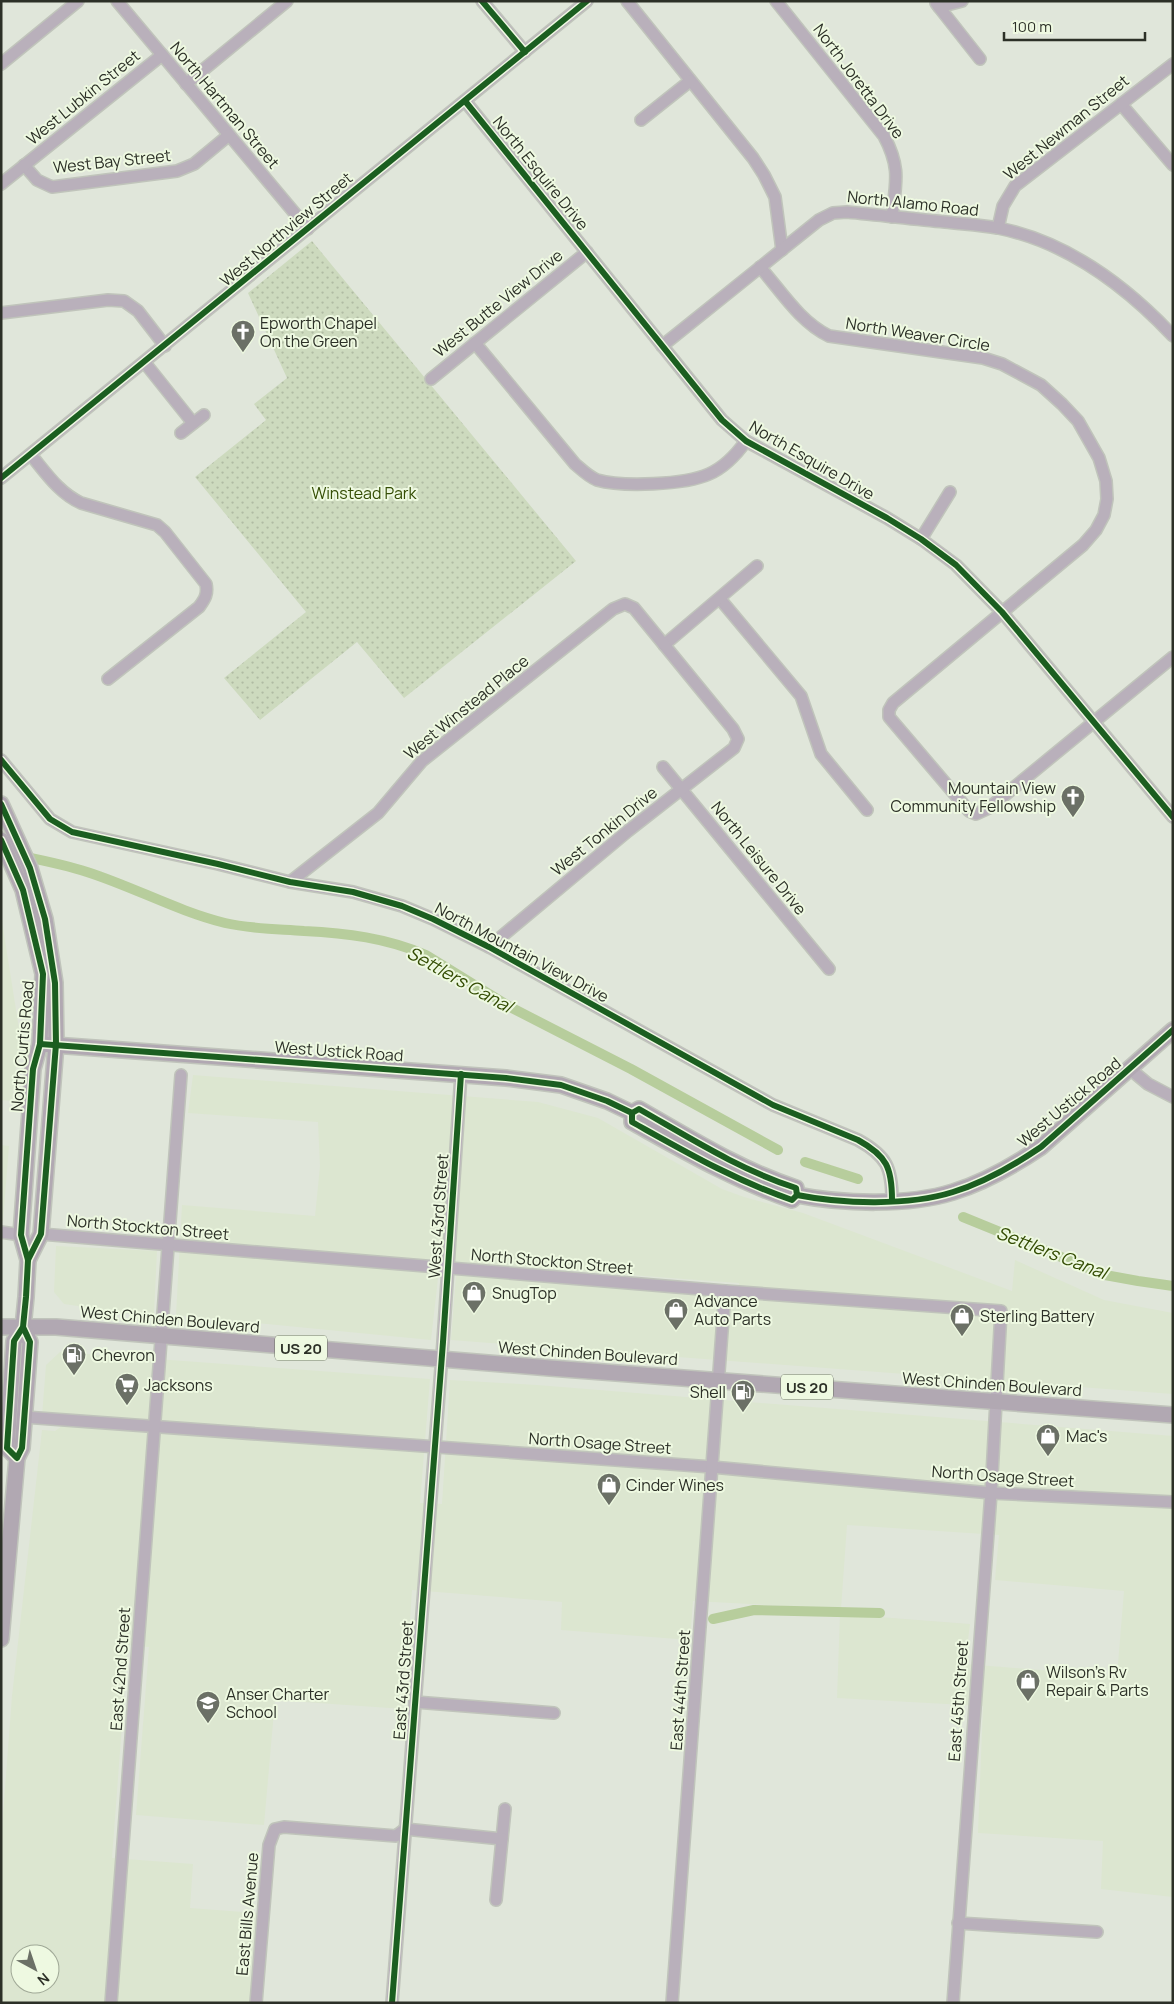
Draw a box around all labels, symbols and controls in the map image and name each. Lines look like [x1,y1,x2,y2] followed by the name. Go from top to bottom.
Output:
[1004,10,1145,42] scale bar
[1012,16,1052,37] text: 100 m
[809,19,909,143] street label: North Joretta Drive
[165,37,285,173] street label: North Hartman Street
[22,44,144,150] street label: West Lubkin Street
[999,69,1133,185] street label: West Newman Street
[488,111,594,235] street label: North Esquire Drive
[52,144,172,178] street label: West Bay Street
[215,167,357,291] street label: West Northview Street
[846,185,980,221] street label: North Alamo Road
[429,244,567,362] street label: West Butte View Drive
[260,312,377,352] place label: Epworth Chapel On the Green
[844,312,992,356] street label: North Weaver Circle
[230,319,256,353] church icon: Epworth Chapel On the Green
[745,415,879,505] street label: North Esquire Drive
[311,482,418,504] park label: Winstead Park
[399,650,533,764] street label: West Winstead Place
[891,777,1056,817] place label: Mountain View Community Fellowship
[546,781,662,881] street label: West Tonkin Drive
[1060,784,1086,818] church icon: Mountain View Community Fellowship
[706,797,812,919] street label: North Leisure Drive
[431,897,613,1007] street label: North Mountain View Drive
[403,940,519,1019] water label: Settlers Canal
[5,979,39,1113] street label: North Curtis Road
[274,1036,404,1066] street label: West Ustick Road
[1012,1052,1126,1152] street label: West Ustick Road
[423,1153,453,1279] street label: West 43rd Street
[66,1209,230,1245] street label: North Stockton Street
[993,1220,1113,1285] water label: Settlers Canal
[470,1243,634,1279] street label: North Stockton Street
[461,1280,487,1314] shop icon: SnugTop
[492,1282,557,1304] place label: SnugTop
[694,1290,771,1330] place label: Advance Auto Parts
[663,1297,689,1331] shop icon: Advance Auto Parts
[79,1300,261,1338] street label: West Chinden Boulevard
[949,1303,975,1337] shop icon: Sterling Battery
[980,1305,1095,1327] place label: Sterling Battery
[275,1336,327,1360] road number: US 20
[497,1336,679,1370] street label: West Chinden Boulevard
[61,1342,87,1376] fuel station icon: Chevron
[92,1344,155,1366] place label: Chevron
[901,1367,1083,1401] street label: West Chinden Boulevard
[114,1372,140,1406] supermarket icon: Jacksons
[144,1374,213,1396] place label: Jacksons
[781,1374,833,1400] road number: US 20
[730,1379,756,1413] fuel station icon: Shell
[690,1381,726,1403] place label: Shell
[1035,1423,1061,1457] shop icon: Mac's
[1066,1425,1107,1447] place label: Mac's
[528,1427,672,1459] street label: North Osage Street
[931,1460,1075,1492] street label: North Osage Street
[596,1472,622,1506] shop icon: Cinder Wines
[626,1474,724,1496] place label: Cinder Wines
[105,1607,135,1731] street label: East 42nd Street
[388,1620,418,1740] street label: East 43rd Street
[665,1629,695,1751] street label: East 44th Street
[943,1640,973,1762] street label: East 45th Street
[1046,1661,1149,1701] place label: Wilson’s Rv Repair & Parts
[1015,1668,1041,1702] shop icon: Wilson’s Rv Repair & Parts
[226,1683,329,1723] place label: Anser Charter School
[195,1690,221,1724] school or university icon: Anser Charter School
[231,1852,263,1976] street label: East Bills Avenue
[10,1944,60,1994] north arrow
[34,1969,54,1990] text: N

